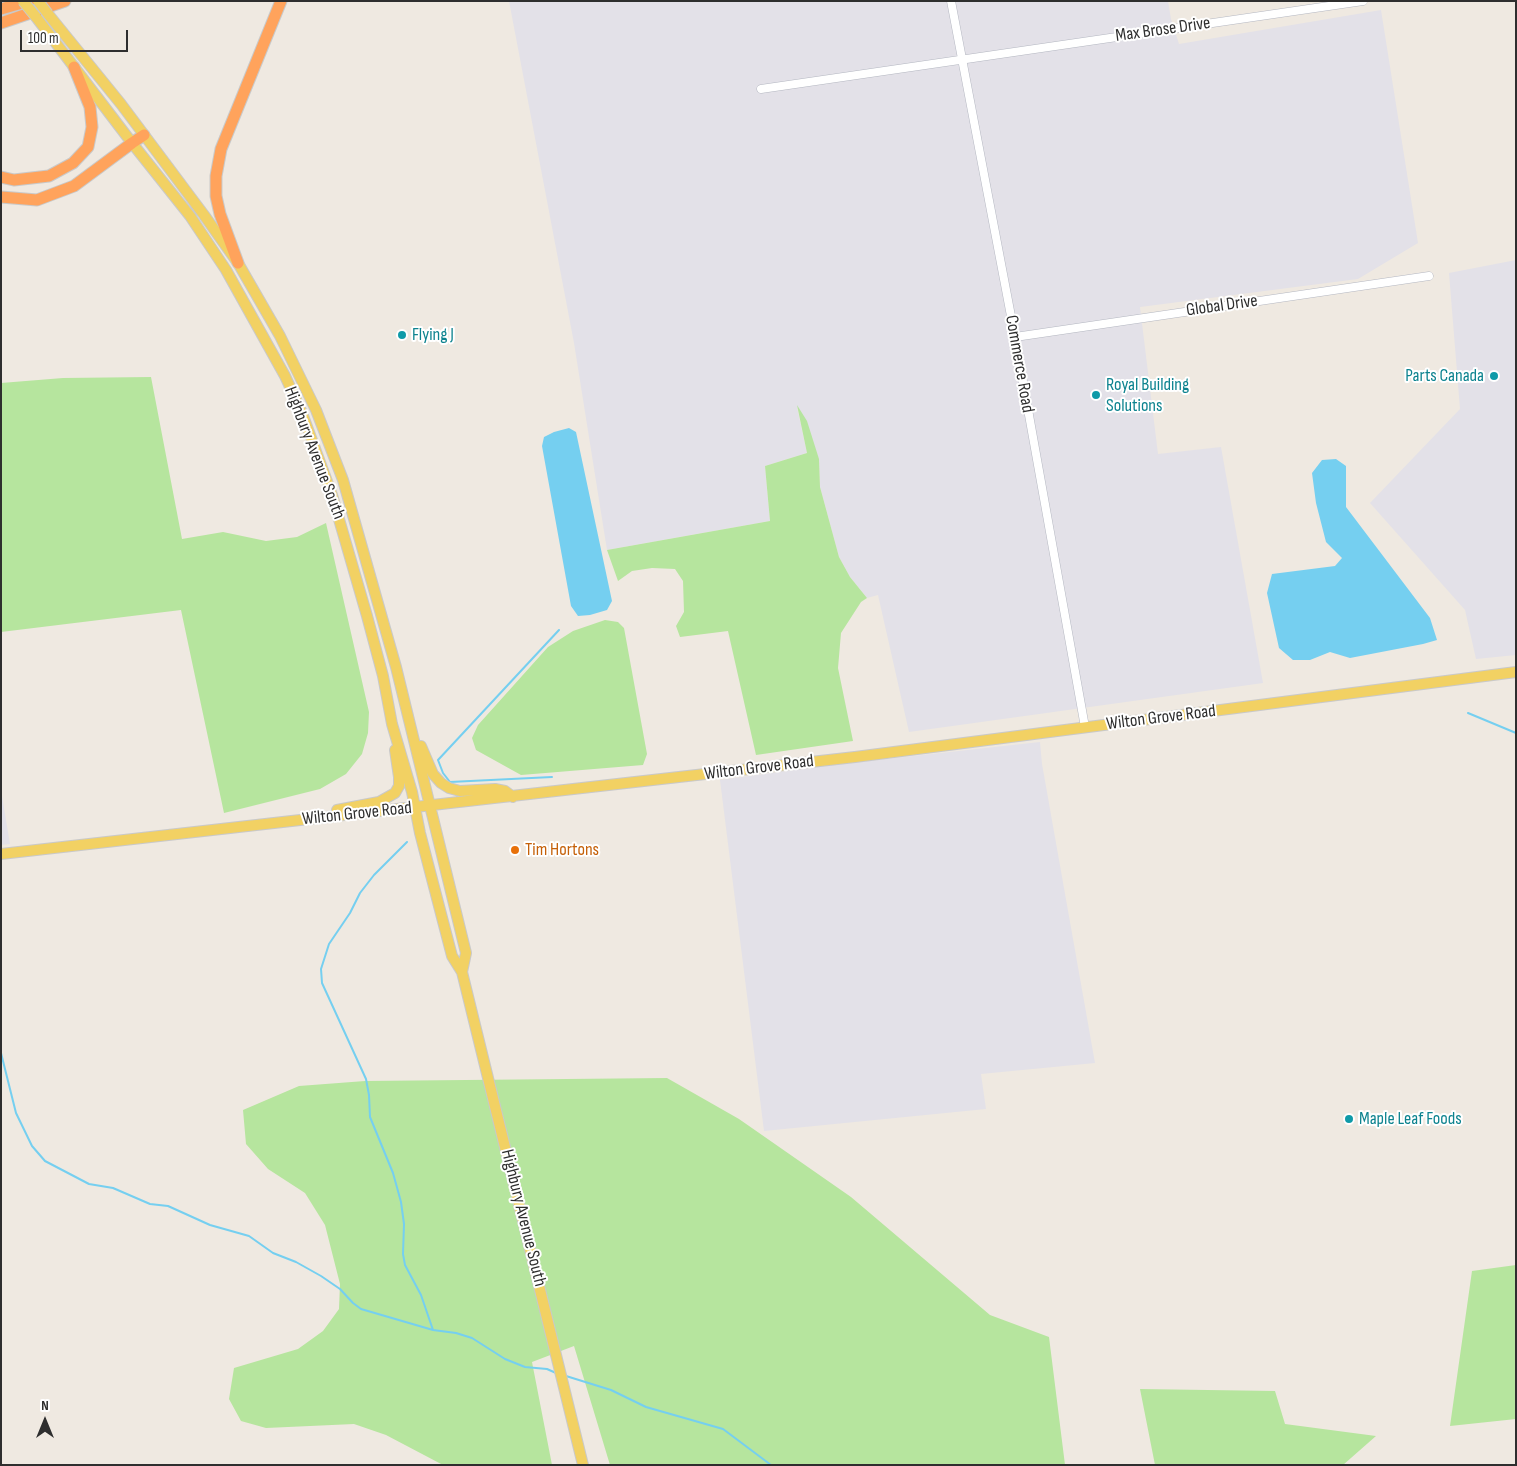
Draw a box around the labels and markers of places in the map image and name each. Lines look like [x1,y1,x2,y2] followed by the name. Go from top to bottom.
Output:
[412,324,454,346] place label: Flying J
[396,329,408,341] marker: Flying J
[1405,365,1484,387] place label: Parts Canada
[1488,370,1500,382] marker: Parts Canada
[1106,374,1189,416] place label: Royal Building Solutions
[1090,389,1102,401] marker: Royal Building Solutions
[525,839,599,861] place label: Tim Hortons
[509,844,521,856] marker: Tim Hortons
[1359,1108,1462,1130] place label: Maple Leaf Foods
[1343,1113,1355,1125] marker: Maple Leaf Foods

